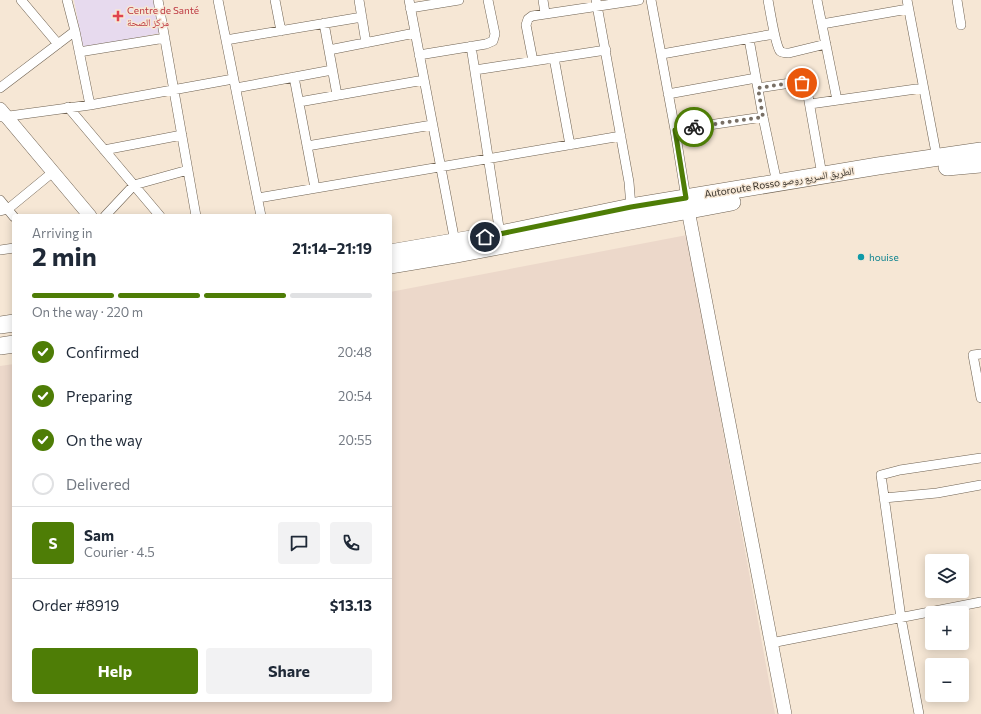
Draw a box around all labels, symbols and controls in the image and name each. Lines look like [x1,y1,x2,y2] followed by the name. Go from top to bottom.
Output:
[127,4,199,28] place label: Centre de Santé مركز الصحة
[112,10,124,22] marker: Centre de Santé مركز الصحة
[785,66,819,100] pin
[791,72,813,94] icon: bag
[674,107,714,147] courier
[683,116,705,138] icon: bike
[703,164,855,201] street label: Autoroute Rosso الطريق السريع روصو
[468,220,502,254] pin
[32,225,92,241] text: Arriving in
[474,226,496,248] icon: home
[292,239,372,257] text: 21:14–21:19
[32,240,97,271] text: 2 min
[869,251,899,263] place label: houise
[856,252,866,262] marker: houise
[32,304,143,320] text: On the way · 220 m
[32,341,54,363] icon: check
[66,343,139,361] text: Confirmed
[338,344,372,360] text: 20:48
[32,385,54,407] icon: check
[66,387,132,405] text: Preparing
[338,388,372,404] text: 20:54
[32,429,54,451] icon: check
[66,431,143,449] text: On the way
[338,432,372,448] text: 20:55
[66,475,130,493] text: Delivered
[278,522,320,564] button: chat
[330,522,372,564] button: phone
[84,526,114,544] text: Sam
[48,534,58,552] text: S
[84,544,155,560] text: Courier · 4.5
[925,554,969,702] map controls
[925,554,969,598] button: layers
[32,596,119,614] text: Order #8919
[330,596,372,614] text: $13.13
[925,606,969,650] button: +
[32,648,198,694] button: Help
[206,648,372,694] button: Share
[925,658,969,702] button: −

